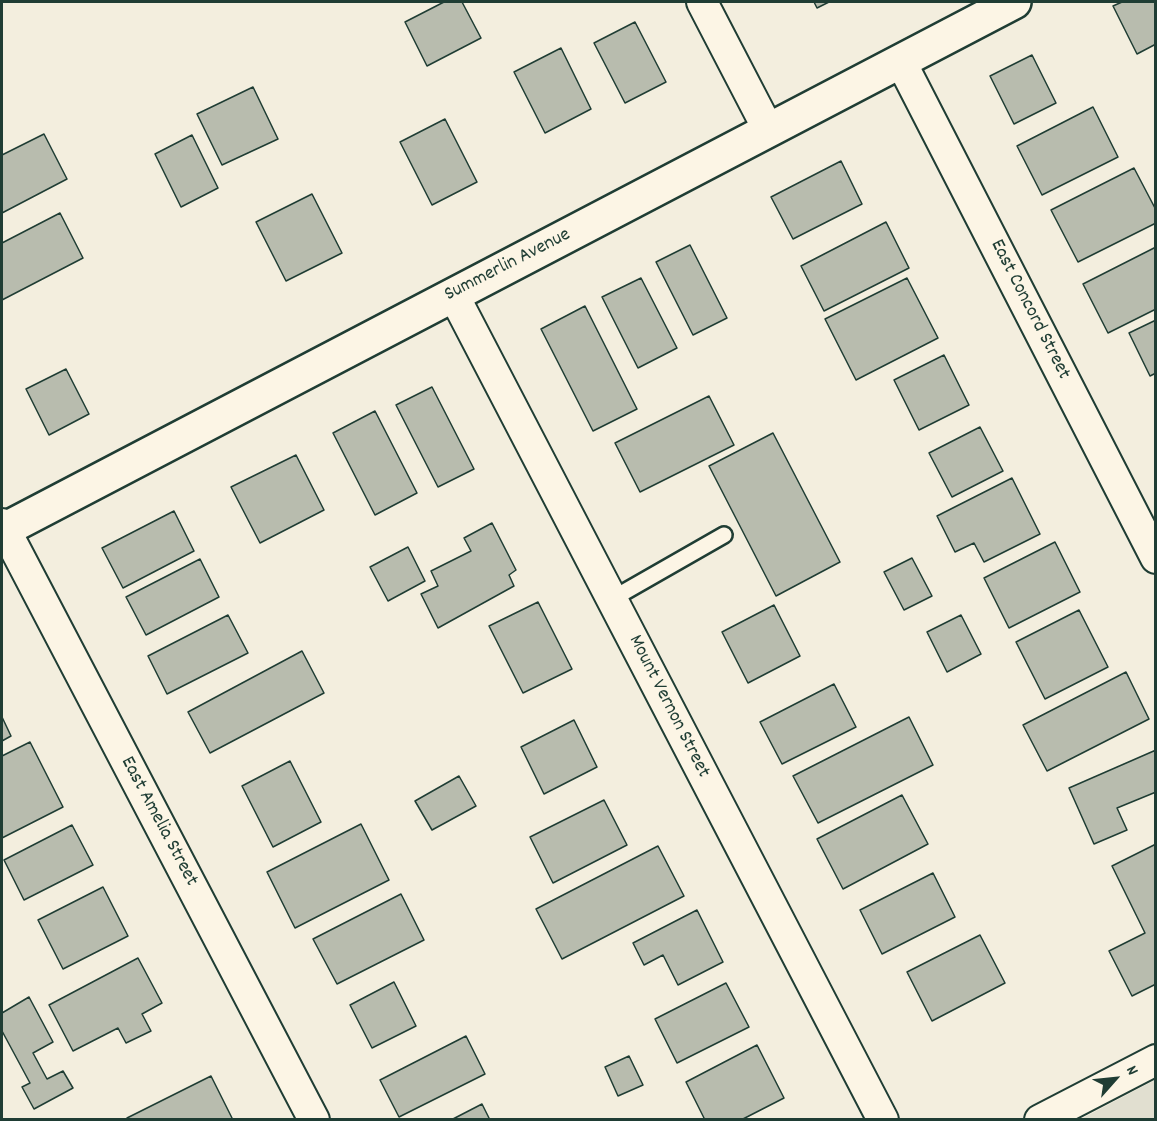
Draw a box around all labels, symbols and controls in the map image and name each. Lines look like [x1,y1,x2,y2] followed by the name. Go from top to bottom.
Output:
[441,224,575,308] street label: Summerlin Avenue
[983,236,1075,384] street label: East Concord Street
[622,632,714,782] street label: Mount Vernon Street
[114,753,202,891] street label: East Amelia Street
[1085,1049,1145,1109] north arrow
[1119,1062,1144,1079] text: N

